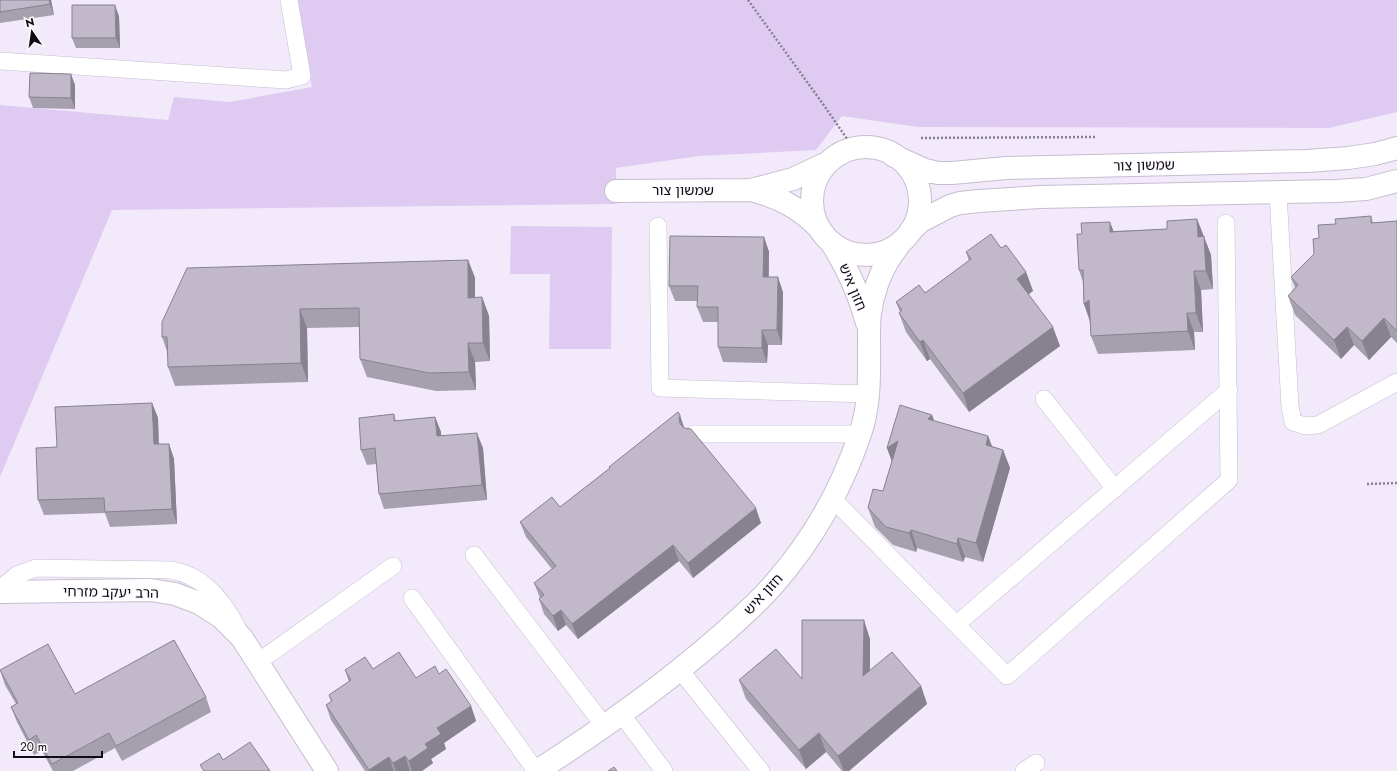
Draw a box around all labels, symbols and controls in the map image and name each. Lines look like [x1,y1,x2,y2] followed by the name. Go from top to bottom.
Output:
[12,12,52,52] north arrow
[24,13,36,31] text: N
[1113,154,1175,176] street label: שמשון צור
[652,180,714,200] street label: שמשון צור
[834,260,872,314] street label: חזון איש
[739,569,787,619] street label: חזון איש
[63,581,159,603] street label: הרב יעקב מזרחי
[14,733,102,759] scale bar
[20,738,47,756] text: 20 m

